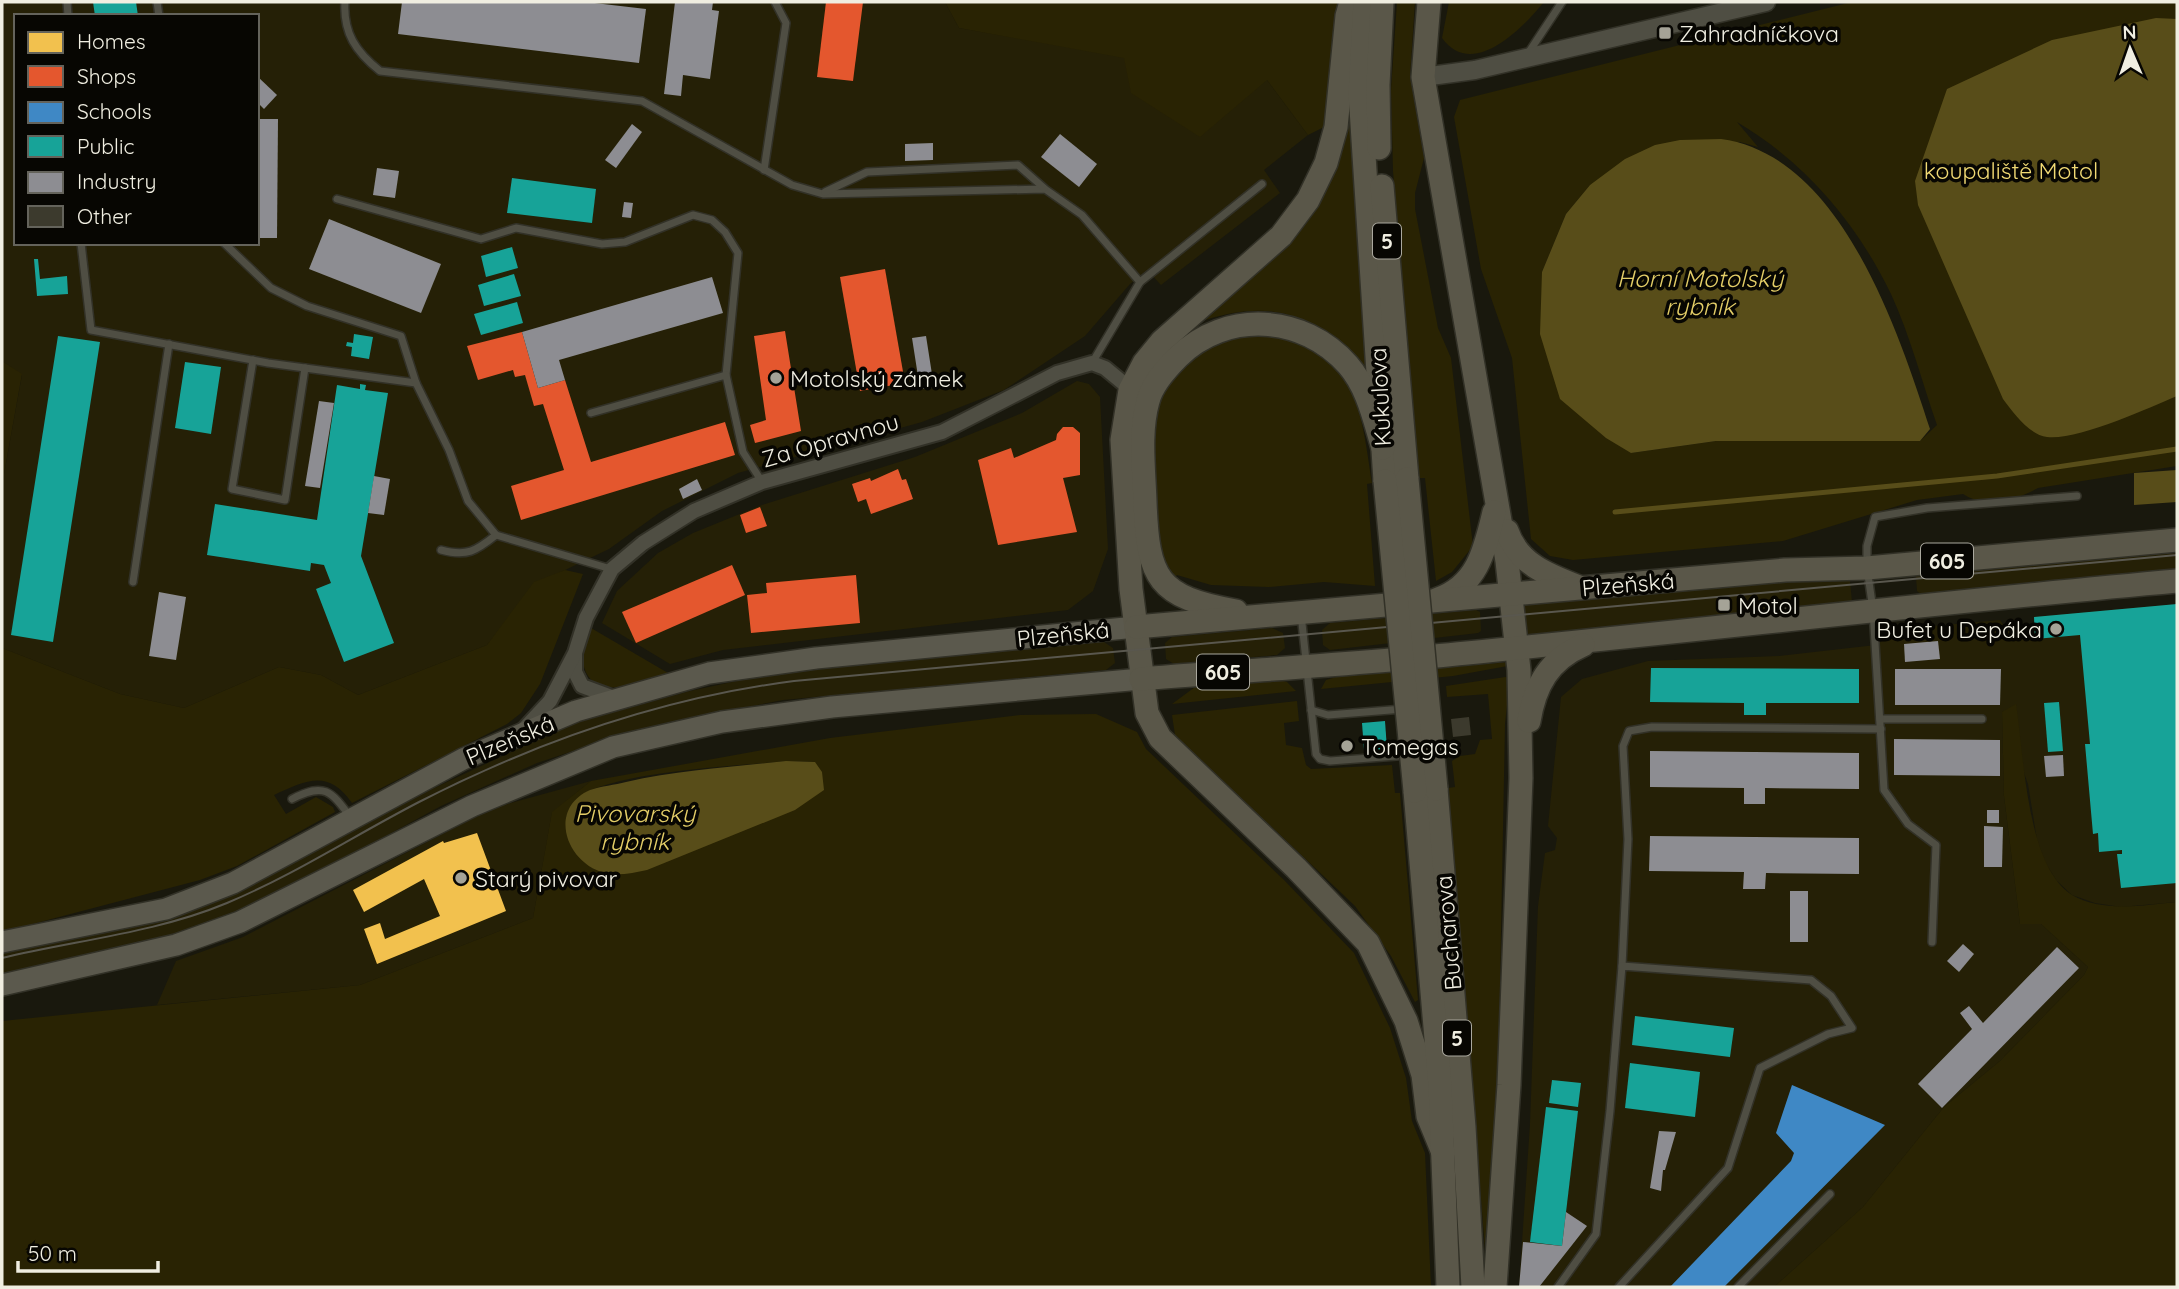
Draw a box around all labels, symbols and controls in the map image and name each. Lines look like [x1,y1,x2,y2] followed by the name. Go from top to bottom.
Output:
[14,14,259,245] legend
[2095,14,2165,84] north arrow
[1679,19,1839,48] place label: Zahradníčkova
[2122,20,2137,44] text: N
[1657,25,1673,41] marker: Zahradníčkova
[77,28,146,54] text: Homes
[77,63,136,89] text: Shops
[77,98,152,124] text: Schools
[77,133,134,159] text: Public
[1924,156,2098,185] park label: koupaliště Motol
[77,168,156,194] text: Industry
[77,203,132,229] text: Other
[1373,224,1401,258] road number: 5
[1617,263,1785,321] water label: Horní Motolský rybník
[1363,347,1397,447] street label: Kukulova
[790,364,963,393] place label: Motolský zámek
[768,370,784,386] marker: Motolský zámek
[758,407,902,473] street label: Za Opravnou
[1921,544,1973,578] road number: 605
[1580,566,1676,602] street label: Plzeňská
[1738,591,1798,620] place label: Motol
[1716,597,1732,613] marker: Motol
[1015,615,1111,653] street label: Plzeňská
[1876,615,2042,644] place label: Bufet u Depáka
[2048,621,2064,637] marker: Bufet u Depáka
[1197,654,1249,690] road number: 605
[462,708,558,772] street label: Plzeňská
[1361,732,1459,761] place label: Tomegas
[1339,738,1355,754] marker: Tomegas
[575,798,697,856] water label: Pivovarský rybník
[475,864,618,893] place label: Starý pivovar
[453,870,469,886] marker: Starý pivovar
[1429,874,1467,992] street label: Bucharova
[1443,1020,1471,1056] road number: 5
[18,1230,158,1274] scale bar
[28,1240,77,1266] text: 50 m

